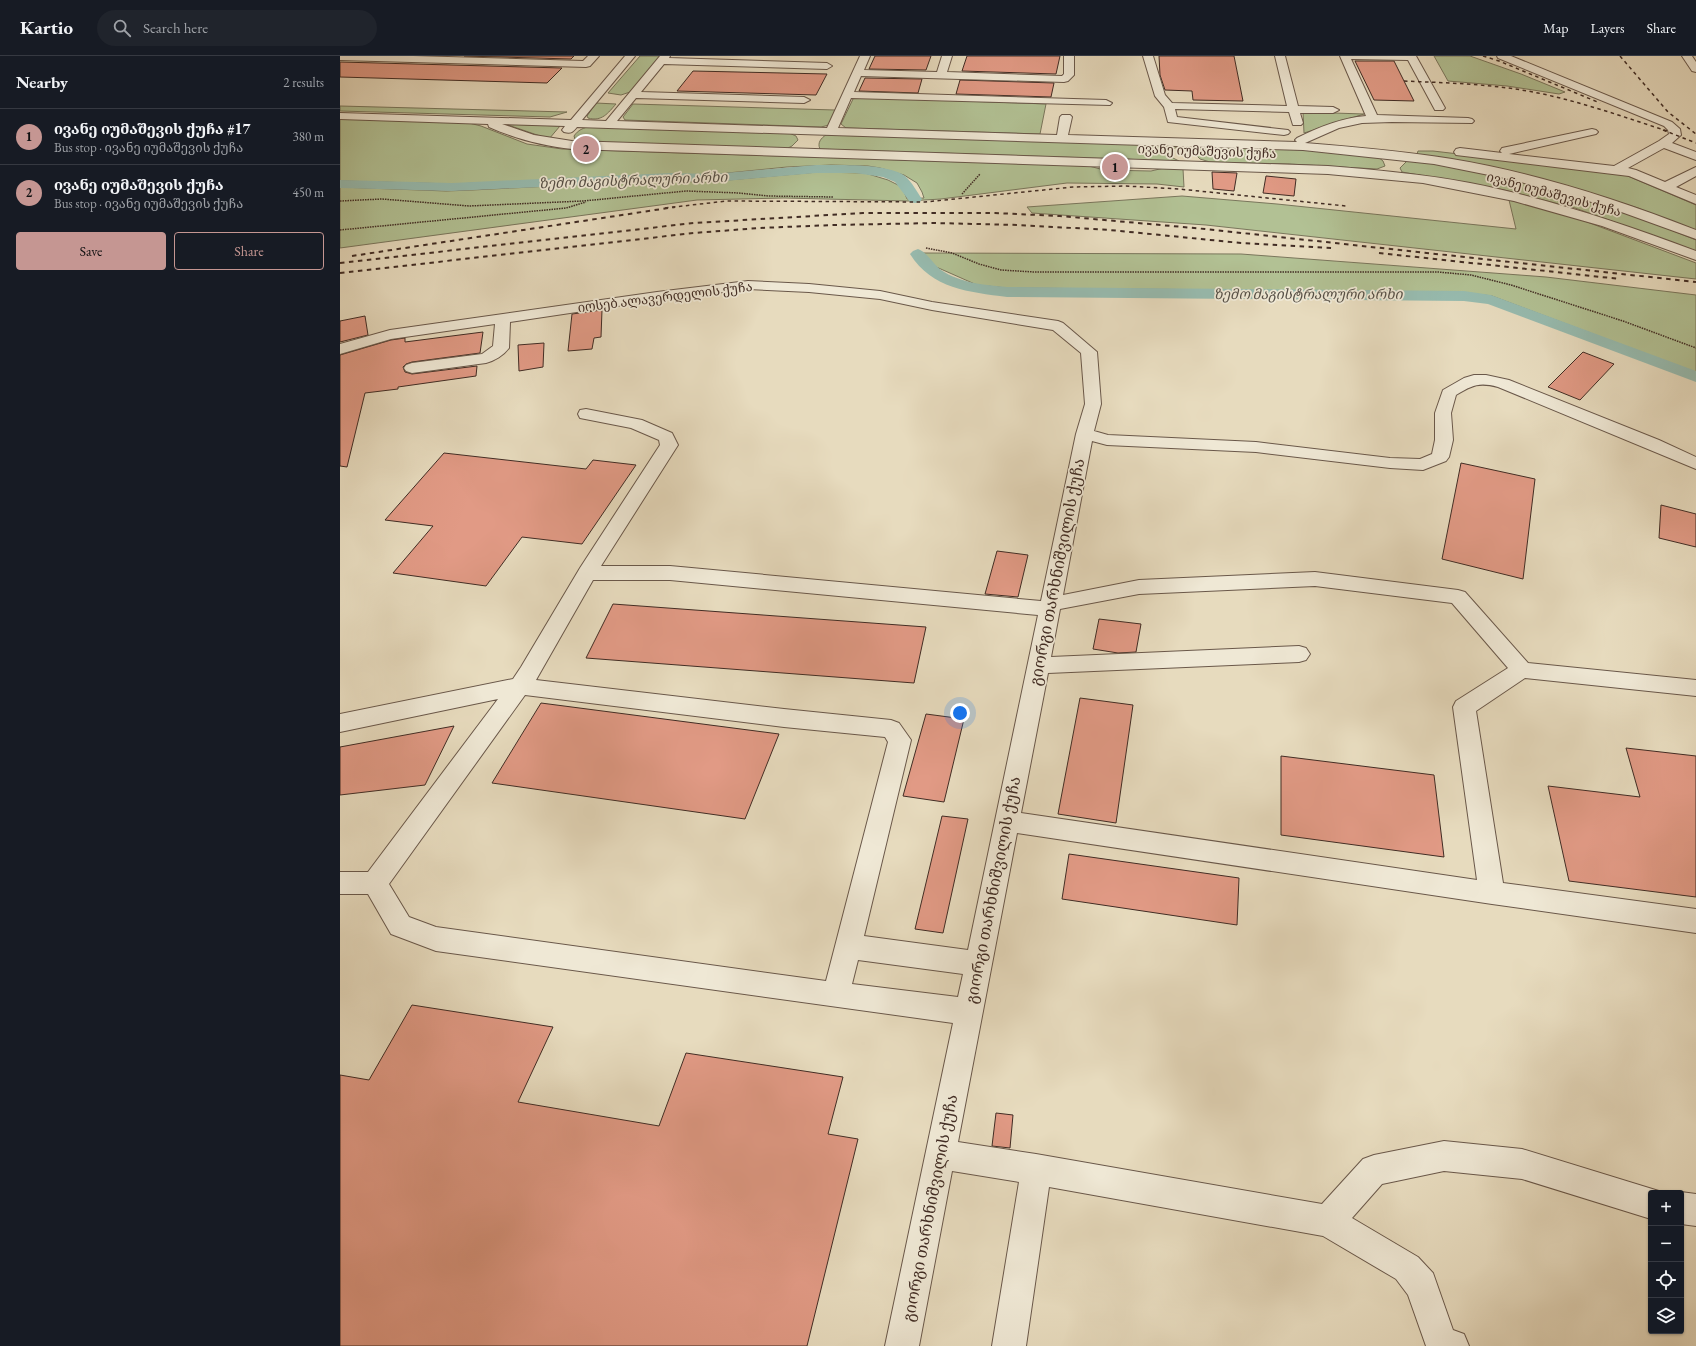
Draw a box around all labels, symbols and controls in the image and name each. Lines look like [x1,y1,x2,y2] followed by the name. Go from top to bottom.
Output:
[97,10,377,46] search box
[20,15,73,40] text: Kartio
[111,17,133,39] icon: search
[143,18,208,37] text: Search here
[1543,19,1568,37] text: Map
[1590,19,1625,37] text: Layers
[1647,19,1676,37] text: Share
[16,71,68,93] text: Nearby
[283,74,324,91] text: 2 results
[54,119,250,138] text: ივანე იუმაშევის ქუჩა #17
[26,128,32,145] text: 1
[293,128,324,145] text: 380 m
[573,134,599,164] pin: 2
[54,139,243,156] text: Bus stop · ივანე იუმაშევის ქუჩა
[1137,140,1277,162] street label: ივანე იუმაშევის ქუჩა
[1102,152,1128,182] pin: 1
[538,168,729,192] water label: ზემო მაგისტრალური არხი
[1485,168,1623,220] street label: ივანე იუმაშევის ქუჩა
[54,175,224,194] text: ივანე იუმაშევის ქუჩა
[26,184,32,201] text: 2
[293,184,324,201] text: 450 m
[54,195,243,212] text: Bus stop · ივანე იუმაშევის ქუჩა
[16,232,166,270] button: Save
[174,232,324,270] button: Share
[577,278,753,316] street label: იოსებ ალავერდელის ქუჩა
[1214,285,1403,303] water label: ზემო მაგისტრალური არხი
[1025,457,1089,687] street label: გიორგი თარხნიშვილის ქუჩა
[950,703,970,723] your location
[961,775,1025,1005] street label: გიორგი თარხნიშვილის ქუჩა
[898,1093,962,1323] street label: გიორგი თარხნიშვილის ქუჩა
[1648,1190,1684,1334] map controls
[1648,1190,1684,1226] button: +
[1648,1226,1684,1262] button: −
[1648,1262,1684,1298] button: locate
[1648,1298,1684,1334] button: layers

